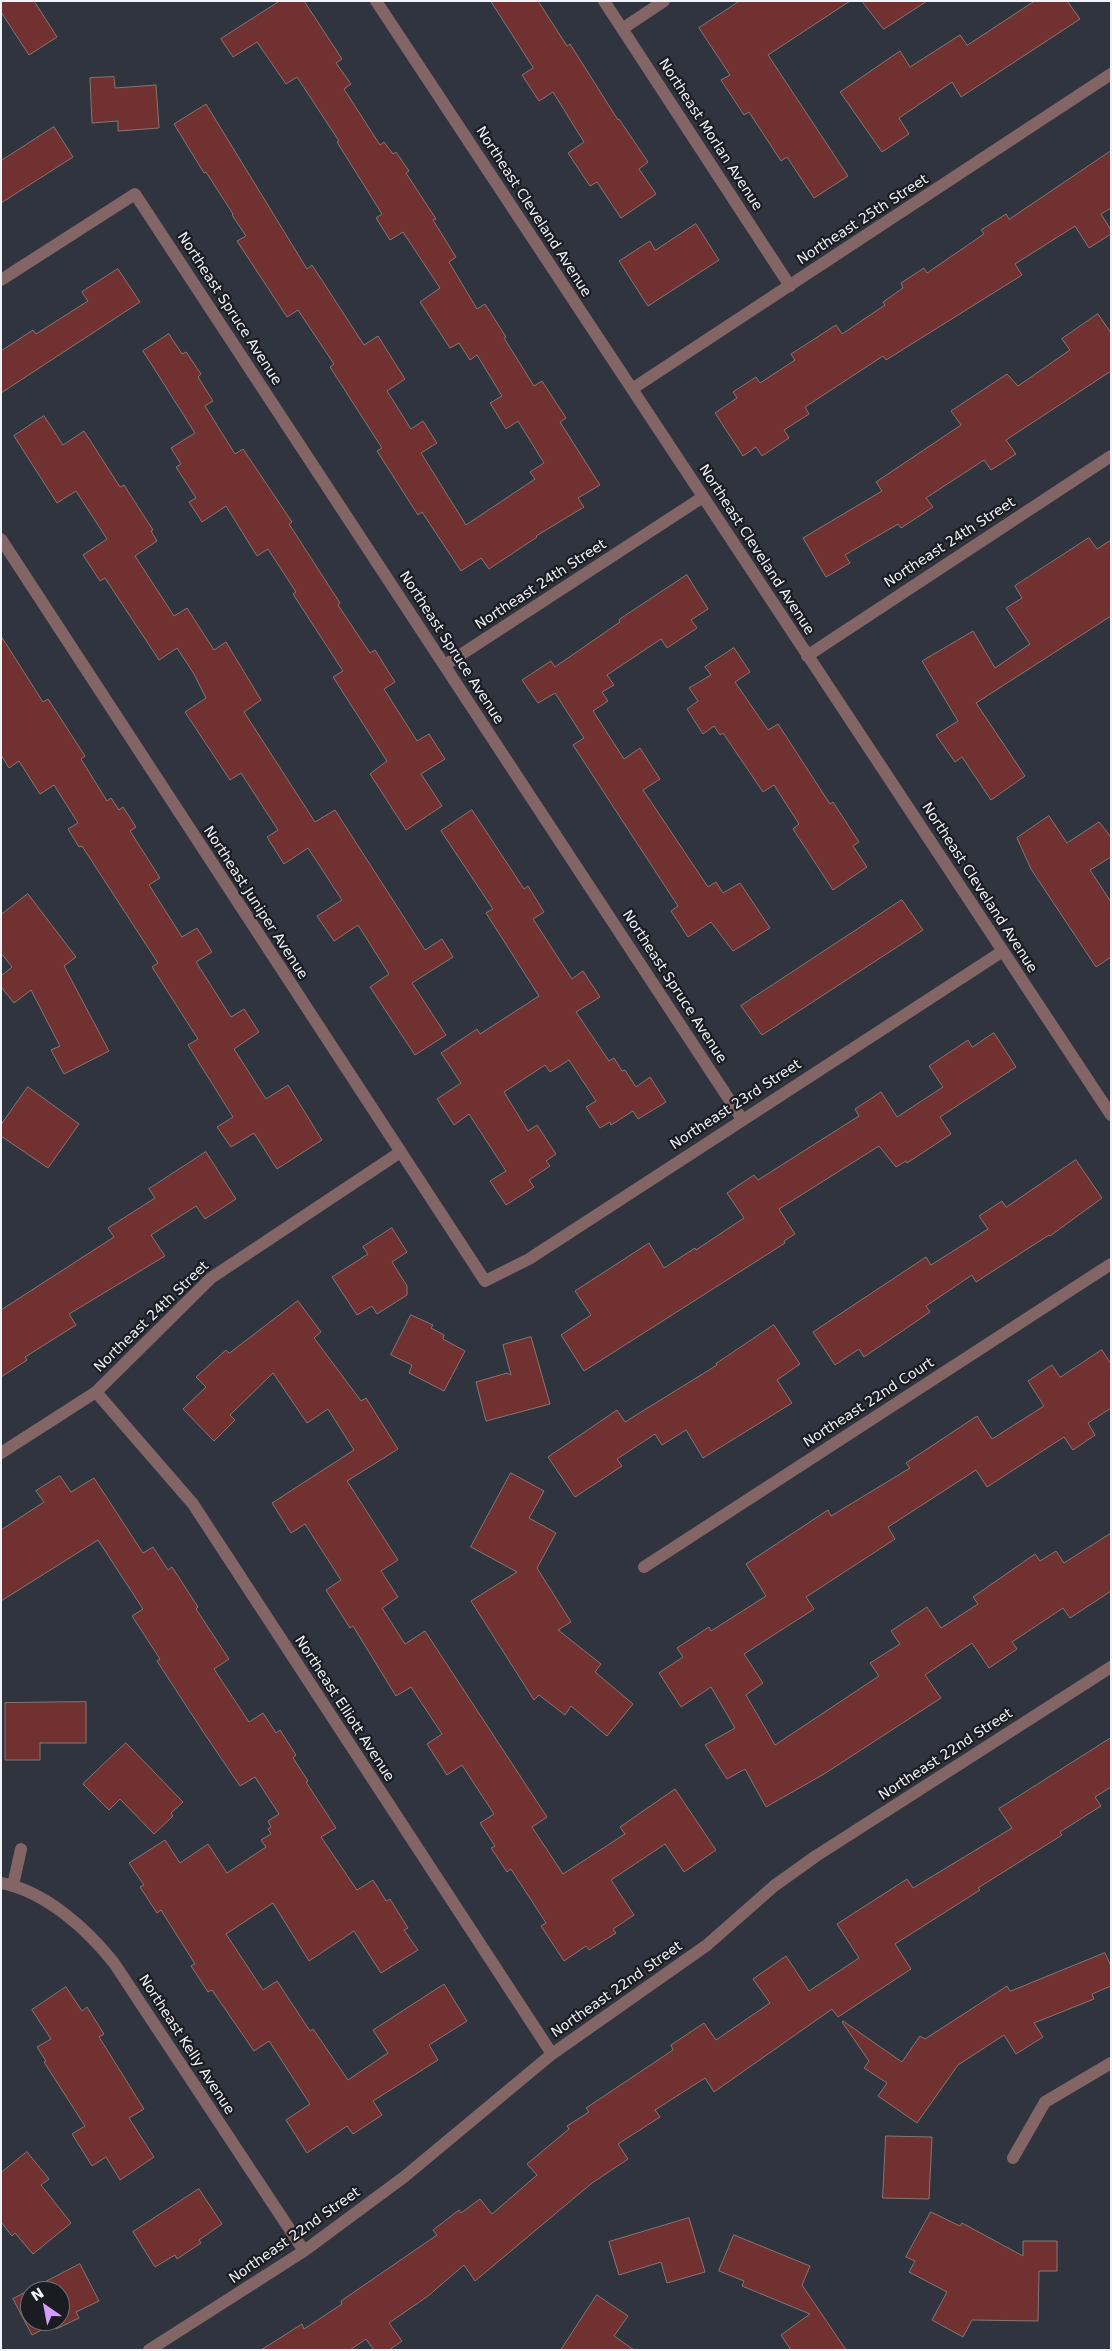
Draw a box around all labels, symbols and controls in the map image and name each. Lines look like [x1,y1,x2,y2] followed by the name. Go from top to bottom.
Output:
[655,56,765,214] street label: Northeast Morlan Avenue
[472,124,594,300] street label: Northeast Cleveland Avenue
[794,171,932,269] street label: Northeast 25th Street
[173,229,285,389] street label: Northeast Spruce Avenue
[695,462,817,638] street label: Northeast Cleveland Avenue
[881,494,1019,592] street label: Northeast 24th Street
[472,536,610,634] street label: Northeast 24th Street
[395,568,507,728] street label: Northeast Spruce Avenue
[918,800,1040,976] street label: Northeast Cleveland Avenue
[199,823,311,983] street label: Northeast Juniper Avenue
[618,907,730,1067] street label: Northeast Spruce Avenue
[667,1056,805,1154] street label: Northeast 23rd Street
[91,1258,213,1376] street label: Northeast 24th Street
[801,1355,937,1451] street label: Northeast 22nd Court
[291,1633,397,1785] street label: Northeast Elliott Avenue
[876,1705,1016,1805] street label: Northeast 22nd Street
[548,1938,686,2042] street label: Northeast 22nd Street
[135,1972,237,2118] street label: Northeast Kelly Avenue
[226,2184,364,2288] street label: Northeast 22nd Street
[20,2281,70,2331] north arrow
[28,2284,47,2304] text: N

